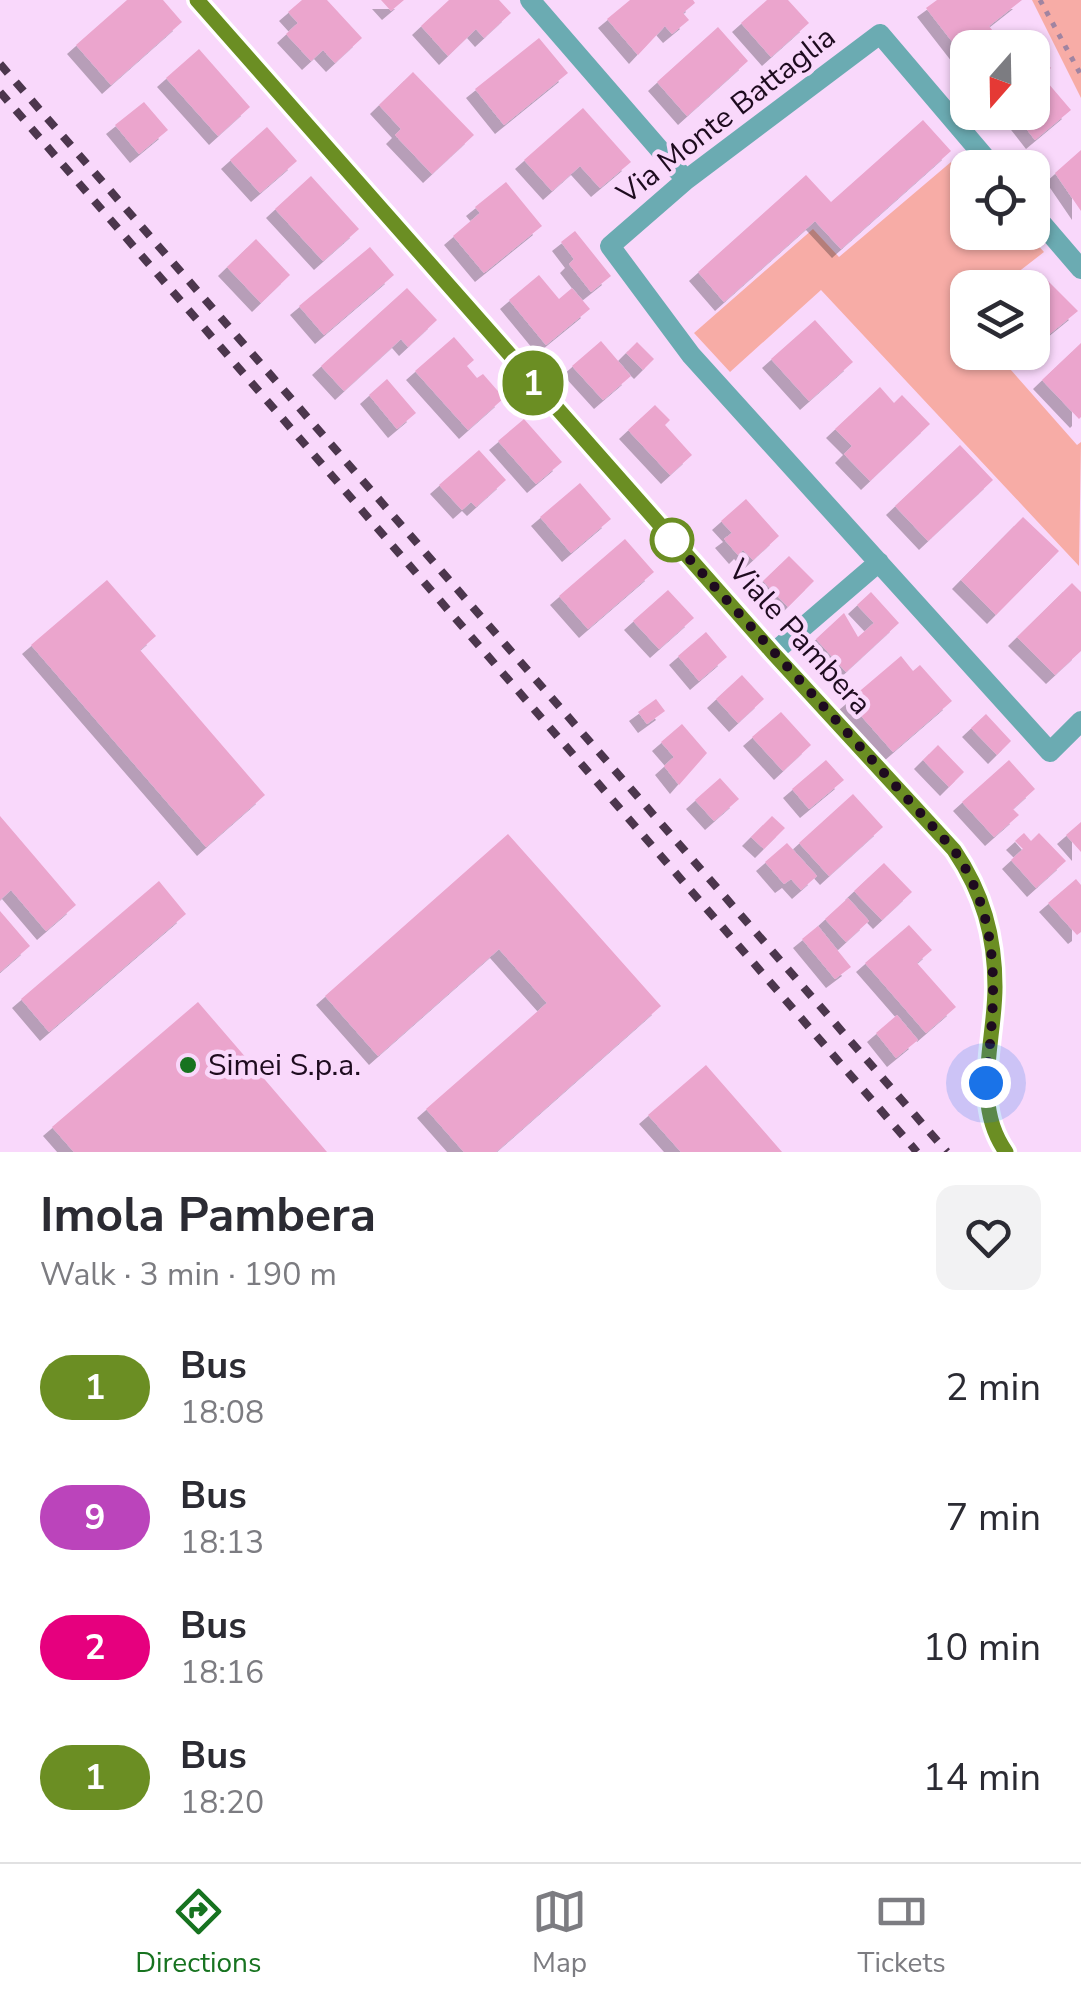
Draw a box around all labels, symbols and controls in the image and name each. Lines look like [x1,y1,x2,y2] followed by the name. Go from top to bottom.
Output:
[608,17,844,214] street label: Via Monte Battaglia
[950,30,1050,130] north arrow
[950,30,1050,370] map controls
[950,150,1050,250] button: locate
[950,270,1050,370] button: layers
[500,350,566,416] line badge: 1
[522,360,544,407] text: 1
[651,519,693,561] unlabelled marker
[718,550,880,724] street label: Viale Pambera
[208,1045,361,1086] place label: Simei S.p.a.
[177,1054,199,1076] marker: Simei S.p.a.
[961,1058,1011,1108] your location
[40,1182,376,1248] text: Imola Pambera
[936,1185,1041,1290] button: heart
[40,1253,337,1296] text: Walk · 3 min · 190 m
[180,1340,247,1391] text: Bus
[946,1362,1041,1413] text: 2 min
[84,1364,106,1411] text: 1
[180,1391,264,1434] text: 18:08
[180,1470,247,1521] text: Bus
[946,1492,1041,1543] text: 7 min
[84,1494,106,1541] text: 9
[180,1521,264,1564] text: 18:13
[180,1600,247,1651] text: Bus
[923,1622,1041,1673] text: 10 min
[84,1624,106,1671] text: 2
[180,1651,264,1694] text: 18:16
[180,1730,247,1781] text: Bus
[923,1752,1041,1803] text: 14 min
[84,1754,106,1801] text: 1
[180,1781,264,1824] text: 18:20
[135,1884,261,1982] tab: Directions
[532,1884,587,1982] tab: Map
[858,1884,946,1982] tab: Tickets

